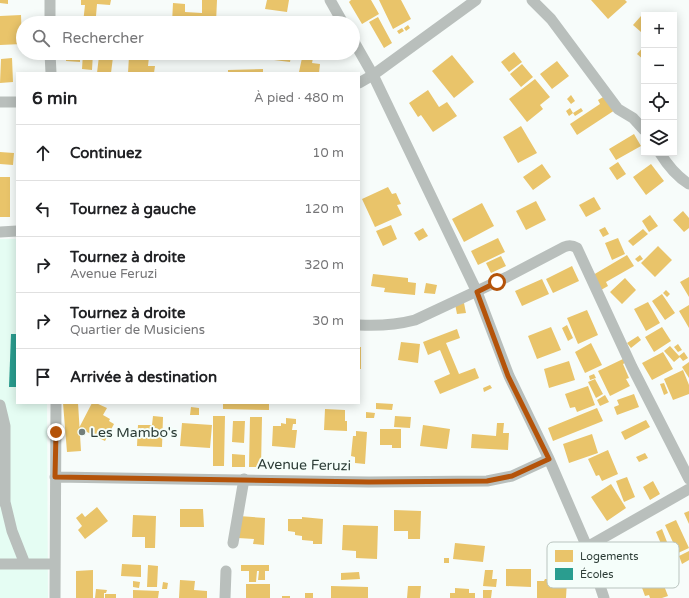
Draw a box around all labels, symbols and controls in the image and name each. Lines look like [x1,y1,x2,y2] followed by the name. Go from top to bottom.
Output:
[641,12,677,156] map controls
[641,12,677,48] button: +
[16,16,360,60] search box
[30,27,52,49] icon: search
[62,29,144,47] text: Rechercher
[641,48,677,84] button: −
[641,84,677,120] button: locate
[32,88,77,109] text: 6 min
[254,90,344,106] text: À pied · 480 m
[641,120,677,156] button: layers
[32,142,54,164] icon: ahead
[70,144,142,162] text: Continuez
[312,145,344,161] text: 10 m
[32,198,54,220] icon: left
[70,200,196,218] text: Tournez à gauche
[304,201,344,217] text: 120 m
[70,248,185,266] text: Tournez à droite
[32,254,54,276] icon: right
[304,257,344,273] text: 320 m
[70,266,157,282] text: Avenue Feruzi
[488,273,506,291] route start
[70,304,185,322] text: Tournez à droite
[32,310,54,332] icon: right
[312,313,344,329] text: 30 m
[70,322,205,338] text: Quartier de Musiciens
[32,366,54,388] icon: arrive
[70,368,217,386] text: Arrivée à destination
[47,423,65,441] route end
[90,424,178,441] place label: Les Mambo's
[77,427,87,437] marker: Les Mambo's
[257,456,351,474] street label: Avenue Feruzi
[547,542,679,588] legend
[580,550,639,563] text: Logements
[580,567,614,581] text: Écoles

